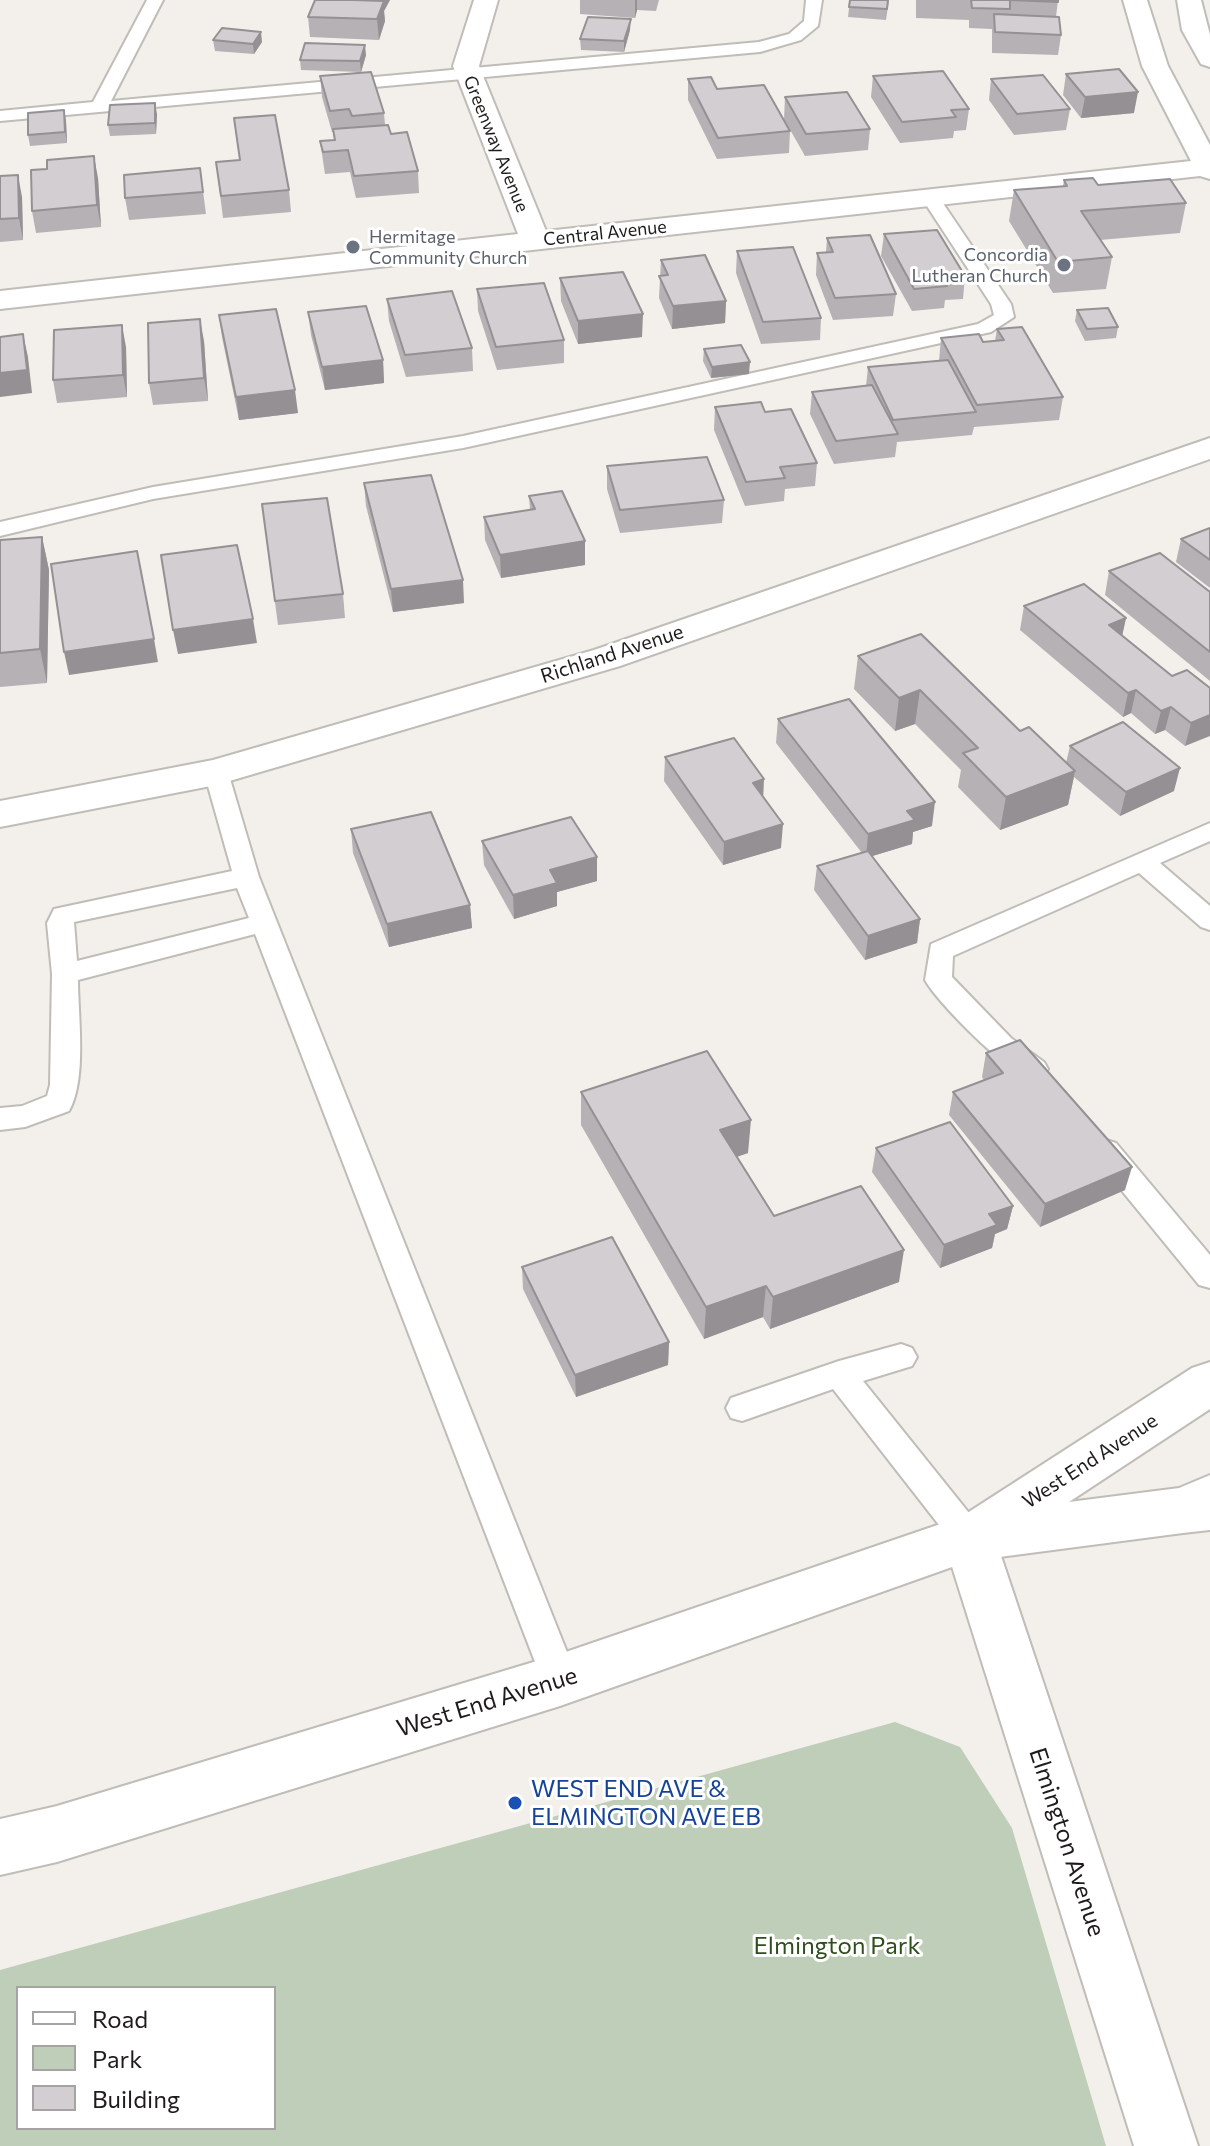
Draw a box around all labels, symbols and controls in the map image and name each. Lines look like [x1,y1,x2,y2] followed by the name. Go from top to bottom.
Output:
[459,73,533,215] street label: Greenway Avenue
[542,216,668,250] street label: Central Avenue
[369,226,527,268] place label: Hermitage Community Church
[344,238,362,256] marker: Hermitage Community Church
[911,244,1048,286] place label: Concordia Lutheran Church
[1055,256,1073,274] marker: Concordia Lutheran Church
[537,620,687,688] street label: Richland Avenue
[1018,1408,1162,1514] street label: West End Avenue
[393,1661,581,1743] street label: West End Avenue
[1023,1744,1111,1940] street label: Elmington Avenue
[531,1775,761,1831] place label: WEST END AVE & ELMINGTON AVE EB
[506,1794,524,1812] marker: WEST END AVE & ELMINGTON AVE EB
[754,1932,920,1960] park label: Elmington Park
[16,1986,276,2130] legend
[92,2004,148,2033] text: Road
[92,2044,142,2073] text: Park
[92,2084,180,2113] text: Building

